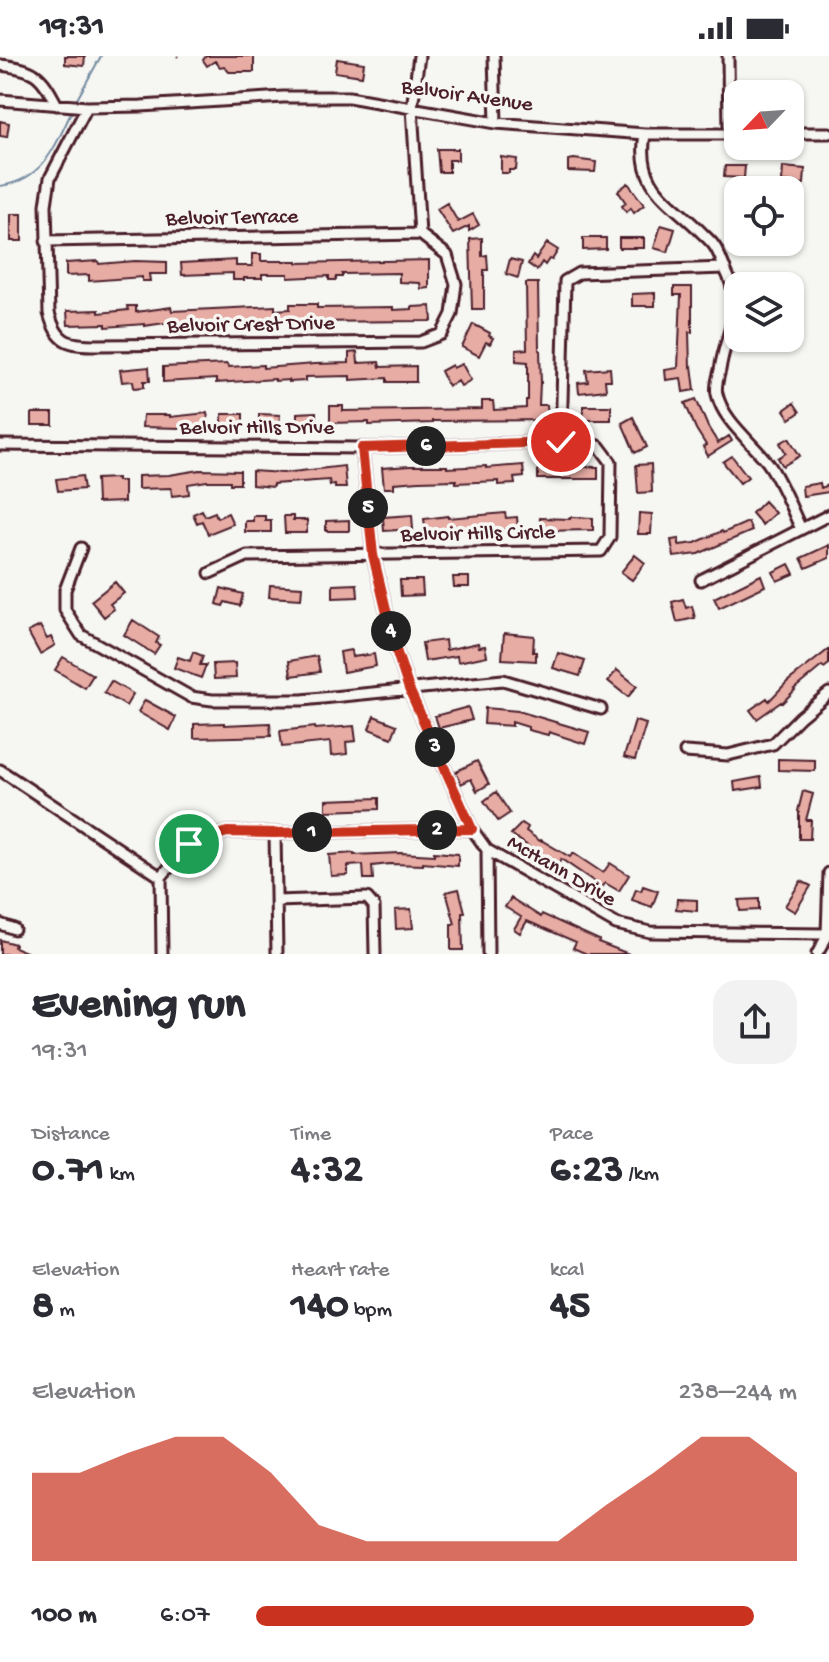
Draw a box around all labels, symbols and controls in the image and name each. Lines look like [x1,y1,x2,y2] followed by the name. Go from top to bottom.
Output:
[40,11,104,46] text: 19:31
[399,75,535,119] street label: Belvoir Avenue
[724,80,804,160] north arrow
[724,80,804,352] map controls
[724,176,804,256] button: locate
[164,205,299,233] street label: Belvoir Terrace
[724,272,804,352] button: layers
[166,312,336,340] street label: Belvoir Crest Drive
[527,408,595,476] pin
[179,416,335,442] street label: Belvoir Hills Drive
[539,420,583,464] icon: check
[406,426,446,466] pin: 6
[420,433,432,459] text: 6
[348,488,388,528] pin: 5
[362,495,374,521] text: 5
[399,521,556,549] street label: Belvoir Hills Circle
[371,611,411,651] pin: 4
[386,618,396,644] text: 4
[415,727,455,767] pin: 3
[429,734,441,760] text: 3
[155,810,223,878] pin
[417,810,457,850] pin: 2
[292,812,332,852] pin: 1
[432,817,442,843] text: 2
[308,819,316,845] text: 1
[167,822,211,866] icon: arrive
[502,830,621,914] street label: McHann Drive
[713,980,797,1064] button: share
[32,981,245,1033] text: Evening run
[32,1037,88,1068] text: 19:31
[32,1122,110,1148] text: Distance
[291,1122,331,1148] text: Time
[550,1122,593,1148] text: Pace
[32,1148,104,1195] text: 0.71
[291,1148,363,1195] text: 4:32
[550,1148,623,1195] text: 6:23
[104,1162,135,1188] text: km
[623,1162,659,1188] text: /km
[32,1258,119,1284] text: Elevation
[291,1258,389,1284] text: Heart rate
[550,1258,584,1284] text: kcal
[32,1284,54,1331] text: 8
[291,1284,349,1331] text: 140
[550,1284,590,1331] text: 45
[54,1298,75,1324] text: m
[349,1298,392,1324] text: bpm
[32,1378,135,1409] text: Elevation
[679,1378,797,1409] text: 238–244 m
[32,1601,97,1632] text: 100 m
[160,1601,210,1632] text: 6:07

